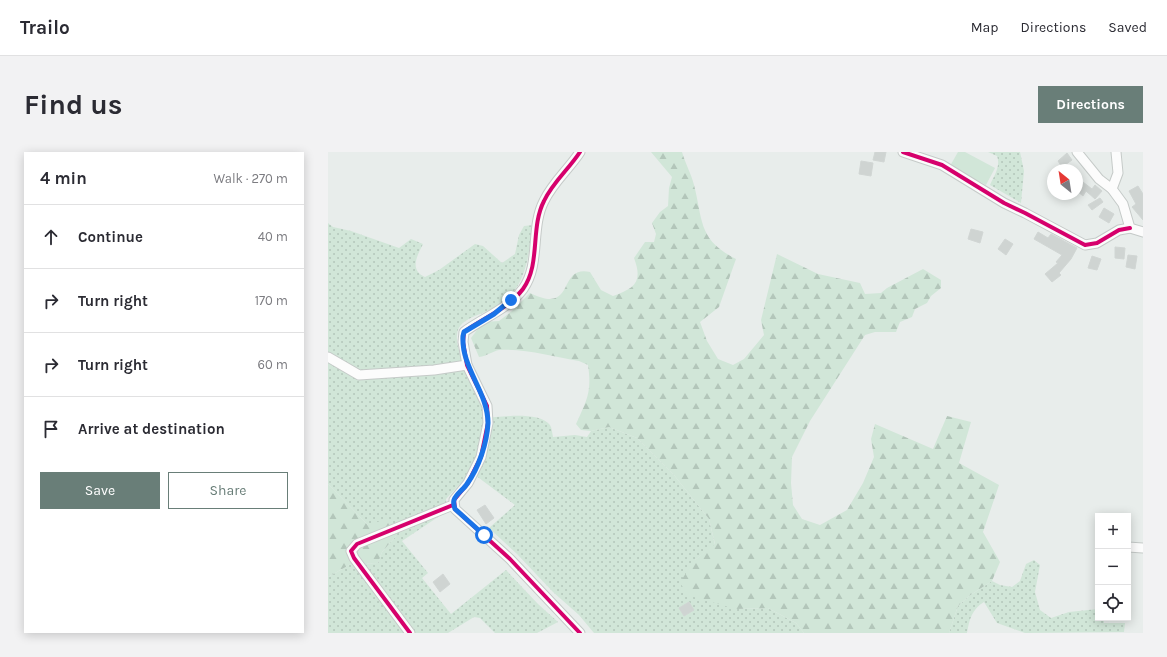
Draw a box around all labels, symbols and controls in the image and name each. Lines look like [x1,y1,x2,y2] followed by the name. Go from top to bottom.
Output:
[20,17,70,39] text: Trailo
[971,19,999,36] text: Map
[1021,19,1086,36] text: Directions
[1108,19,1147,36] text: Saved
[1038,86,1143,123] button: Directions
[24,88,123,121] text: Find us
[1047,164,1083,200] north arrow
[40,168,87,188] text: 4 min
[214,171,288,186] text: Walk · 270 m
[40,226,62,248] icon: ahead
[78,228,143,246] text: Continue
[258,229,288,244] text: 40 m
[40,290,62,312] icon: right
[502,291,520,309] route end
[78,292,148,310] text: Turn right
[255,293,288,308] text: 170 m
[40,354,62,376] icon: right
[78,356,148,374] text: Turn right
[258,357,288,372] text: 60 m
[40,418,62,440] icon: arrive
[78,420,225,438] text: Arrive at destination
[40,472,160,509] button: Save
[168,472,288,509] button: Share
[1095,513,1131,621] map controls
[1095,513,1131,549] button: +
[475,526,493,544] route start
[1095,549,1131,585] button: −
[1095,585,1131,621] button: locate

